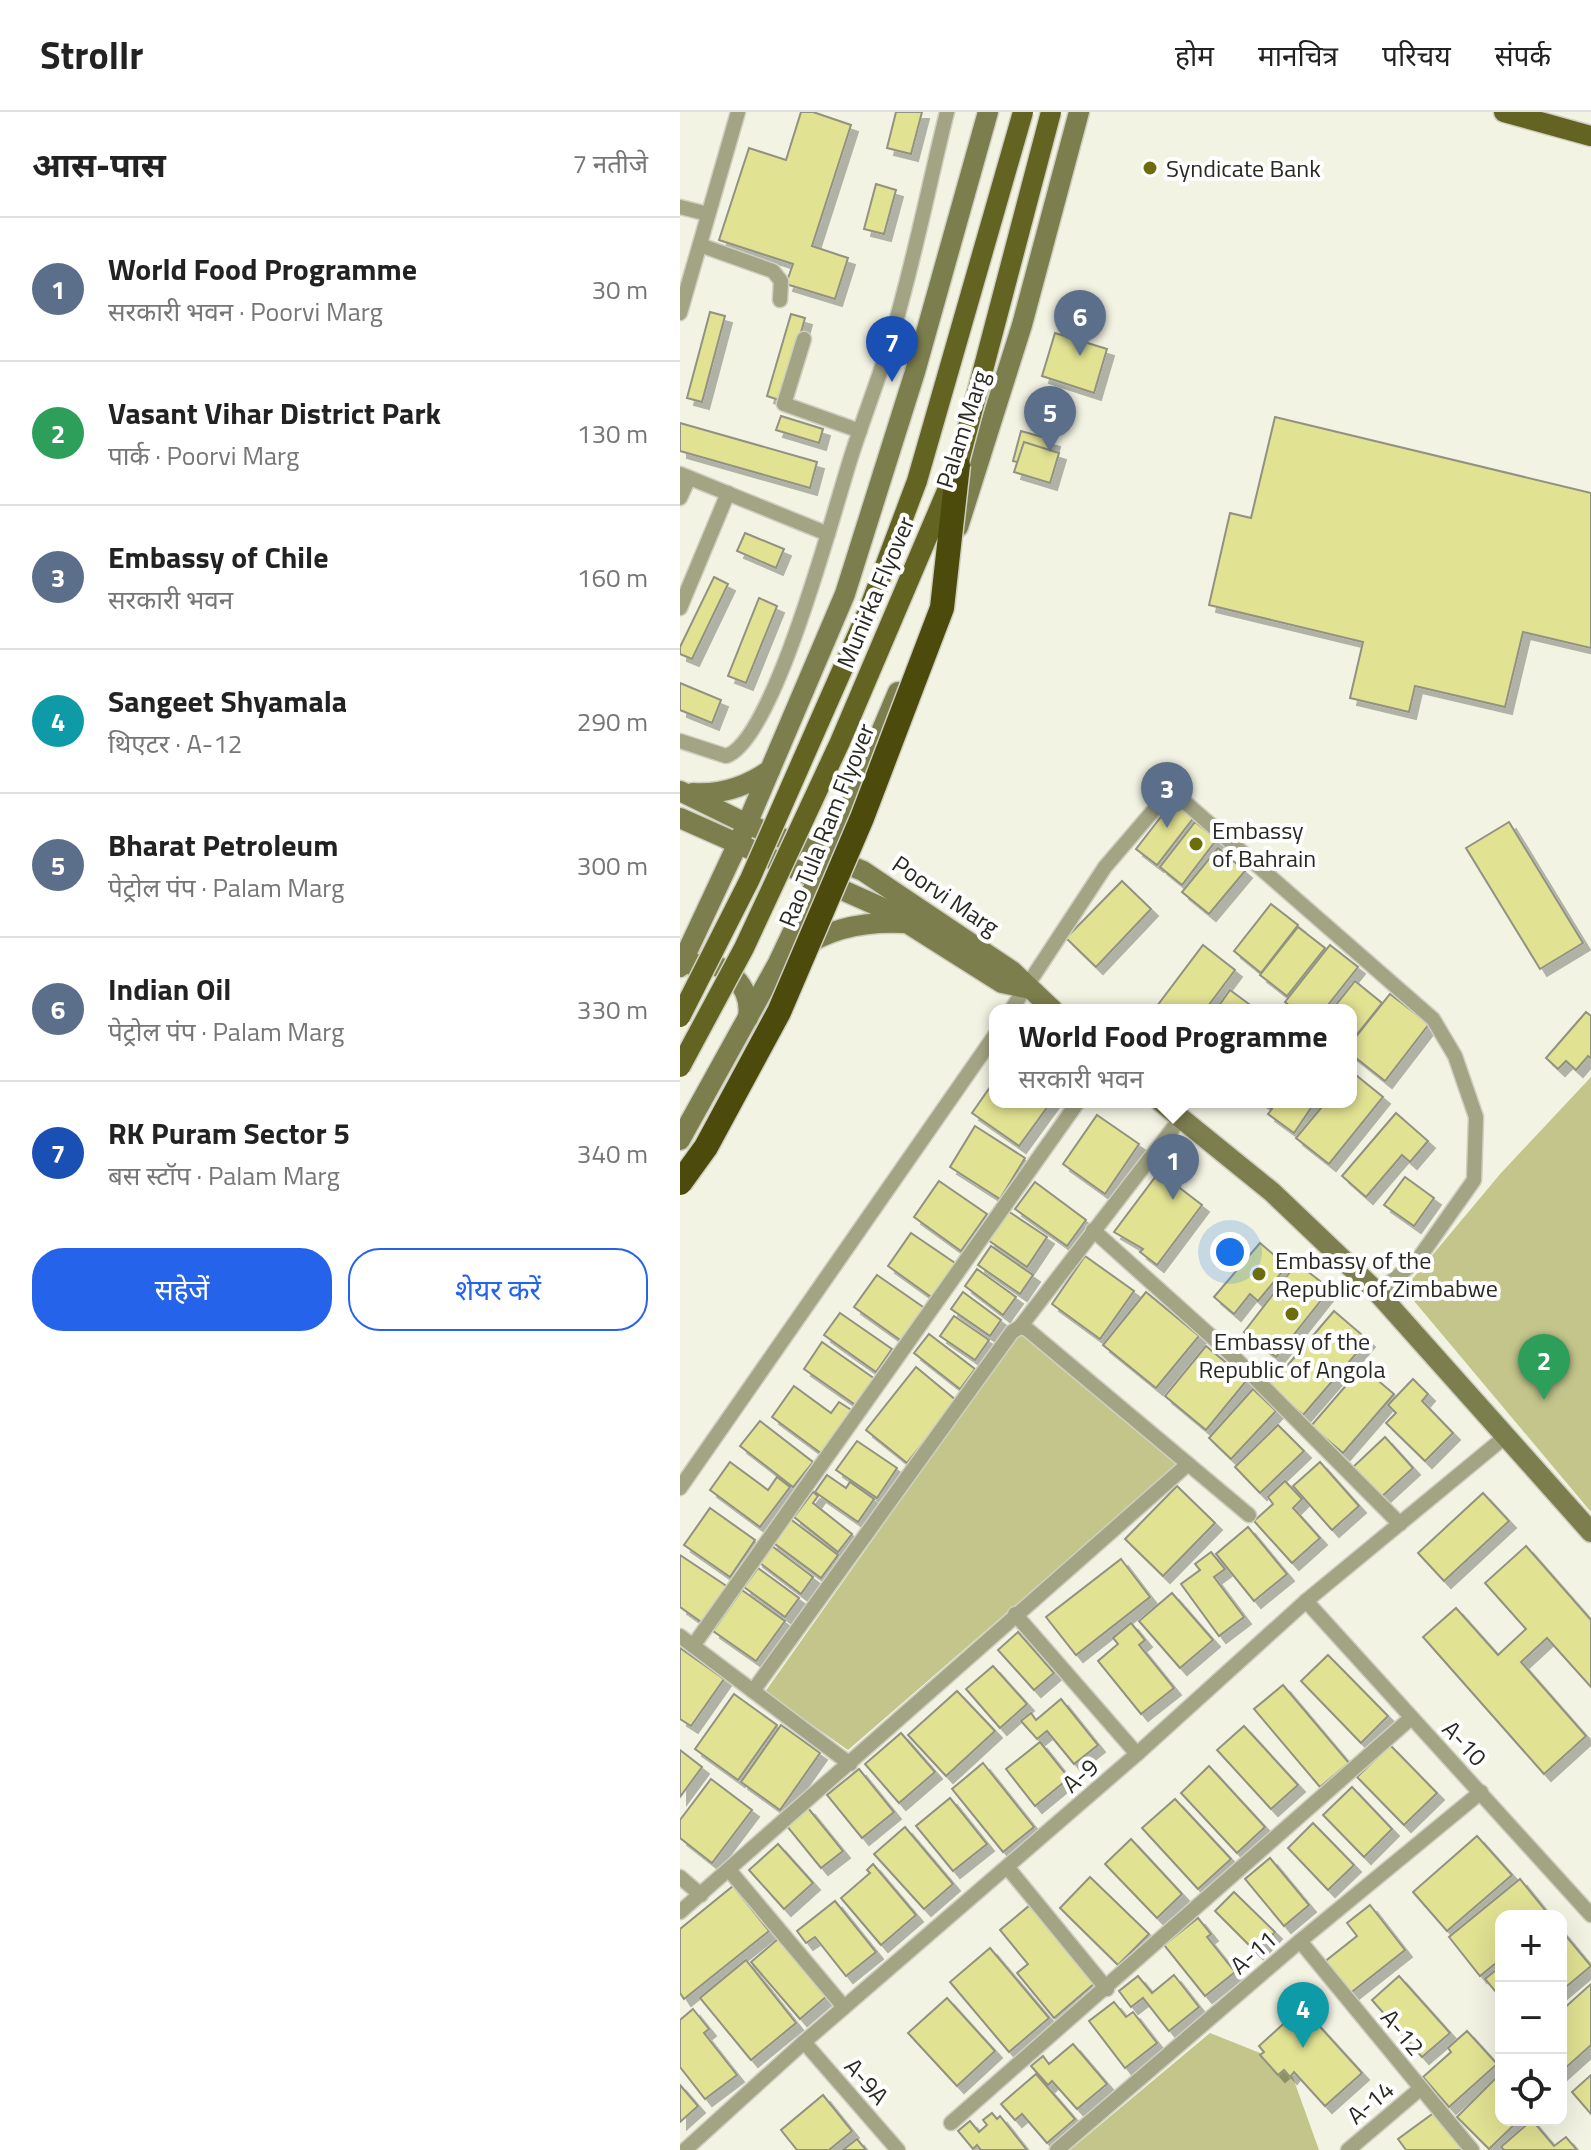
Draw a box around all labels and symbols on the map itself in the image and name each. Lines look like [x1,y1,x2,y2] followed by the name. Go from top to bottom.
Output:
[1166,150,1321,186] place label: Syndicate Bank
[1141,159,1159,177] marker: Syndicate Bank
[1054,290,1106,356] pin: 6
[866,316,918,382] pin: 7
[926,366,998,492] street label: Palam Marg
[1024,386,1076,452] pin: 5
[827,510,923,674] street label: Munirka Flyover
[769,718,883,932] street label: Rao Tula Ram Flyover
[1141,762,1193,828] pin: 3
[1212,812,1316,876] place label: Embassy of Bahrain
[1187,835,1205,853] marker: Embassy of Bahrain
[885,846,1007,944] street label: Poorvi Marg
[1147,1134,1199,1200] pin: 1
[1210,1232,1250,1272] your location
[1275,1242,1498,1306] place label: Embassy of the Republic of Zimbabwe
[1250,1265,1268,1283] marker: Embassy of the Republic of Zimbabwe
[1283,1305,1301,1323] marker: Embassy of the Republic of Angola
[1199,1323,1385,1387] place label: Embassy of the Republic of Angola
[1518,1334,1570,1400] pin: 2
[1434,1712,1496,1774] street label: A-10
[1054,1749,1106,1801] street label: A-9
[1222,1922,1284,1982] street label: A-11
[1277,1982,1329,2048] pin: 4
[1373,2001,1433,2063] street label: A-12
[836,2049,898,2113] street label: A-9A
[1339,2072,1401,2132] street label: A-14

